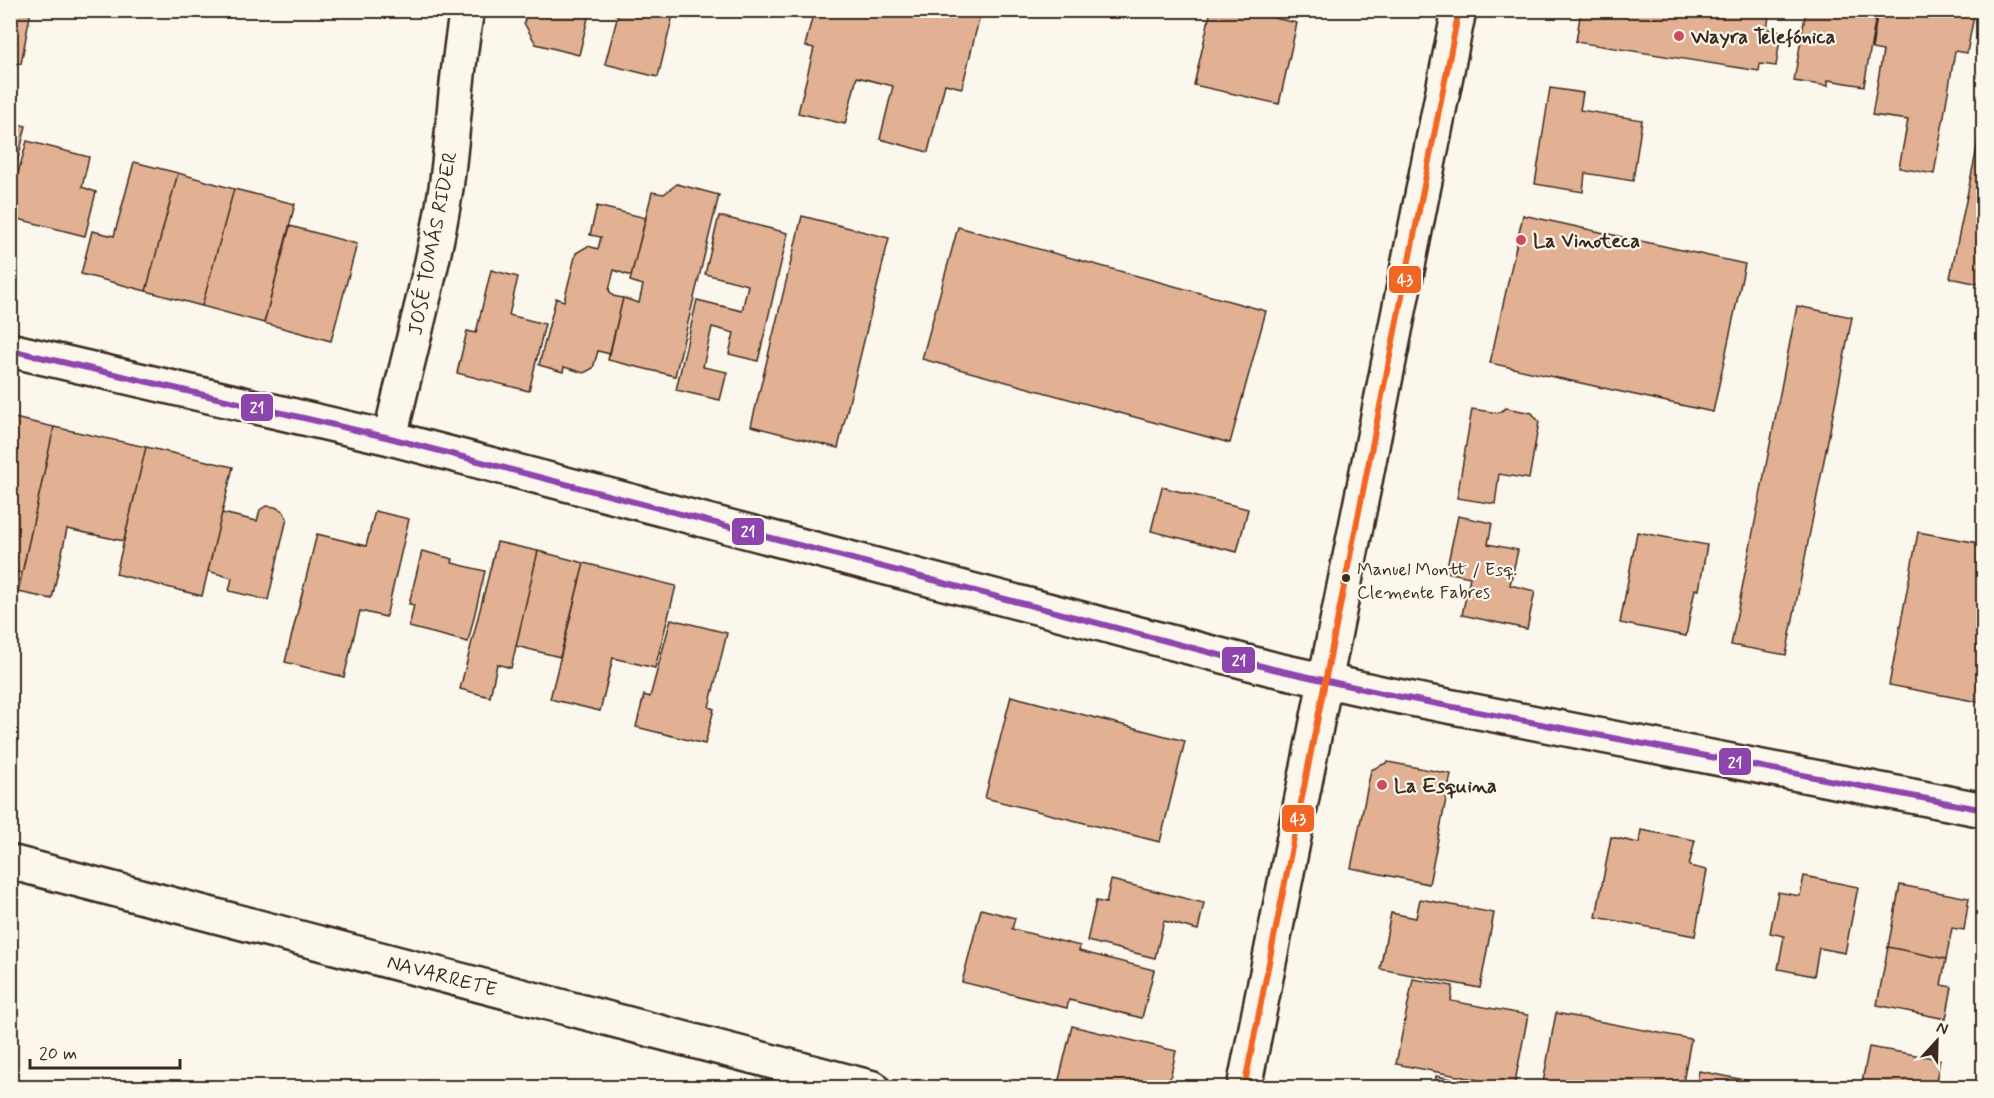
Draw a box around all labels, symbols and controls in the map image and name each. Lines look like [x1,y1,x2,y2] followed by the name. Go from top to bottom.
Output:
[1690,24,1836,51] place label: Wayra Telefónica
[1672,29,1686,43] marker: Wayra Telefónica
[402,149,465,337] street label: JOSÉ TOMÁS RIDER
[1533,228,1640,255] place label: La Vinoteca
[1514,233,1528,247] marker: La Vinoteca
[1388,265,1422,294] line badge: 43
[1397,270,1413,291] text: 43
[240,393,274,422] line badge: 21
[250,398,264,419] text: 21
[731,517,765,546] line badge: 21
[741,522,755,543] text: 21
[1357,558,1517,605] place label: Manuel Montt / Esq. Clemente Fabres
[1340,572,1352,584] marker: Manuel Montt / Esq. Clemente Fabres
[1221,646,1256,674] line badge: 21
[1232,651,1246,672] text: 21
[1718,747,1752,776] line badge: 21
[1728,753,1742,774] text: 21
[1394,773,1497,800] place label: La Esquina
[1375,778,1389,792] marker: La Esquina
[1281,804,1315,833] line badge: 43
[1290,809,1306,830] text: 43
[384,949,499,1004] street label: NAVARRETE
[1907,1011,1967,1071] north arrow
[1933,1017,1951,1040] text: N
[30,1032,180,1070] scale bar
[39,1042,77,1066] text: 20 m

